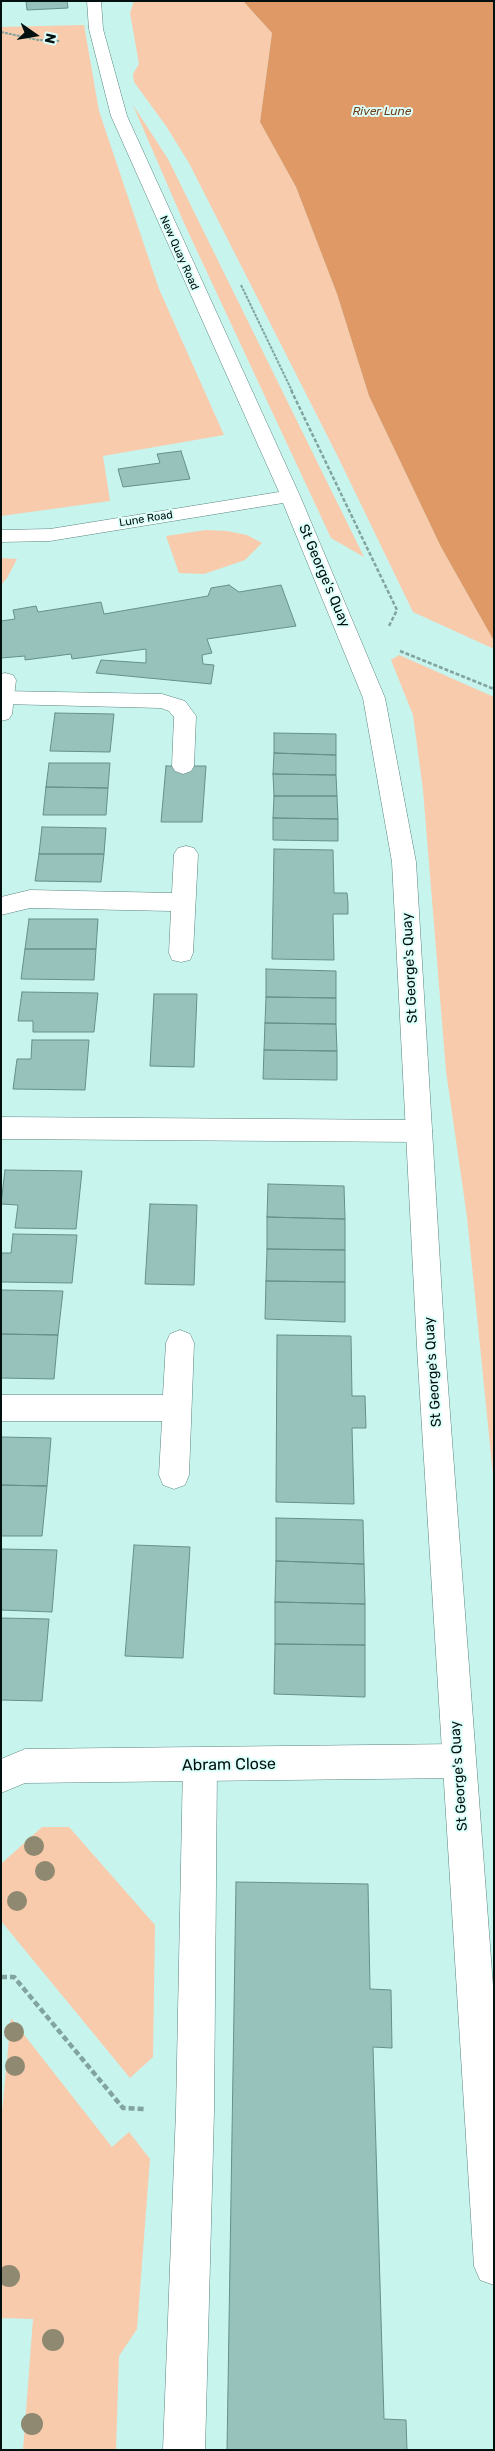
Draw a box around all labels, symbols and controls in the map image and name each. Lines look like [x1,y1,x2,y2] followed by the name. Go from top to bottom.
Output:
[10,10,60,60] north arrow
[41,32,60,45] text: N
[352,105,412,119] water label: River Lune
[157,214,201,292] street label: New Quay Road
[118,508,174,530] street label: Lune Road
[295,522,353,630] street label: St George's Quay
[399,912,421,1024] street label: St George's Quay
[421,1316,445,1428] street label: St George's Quay
[447,1720,471,1832] street label: St George's Quay
[182,1755,276,1775] street label: Abram Close

